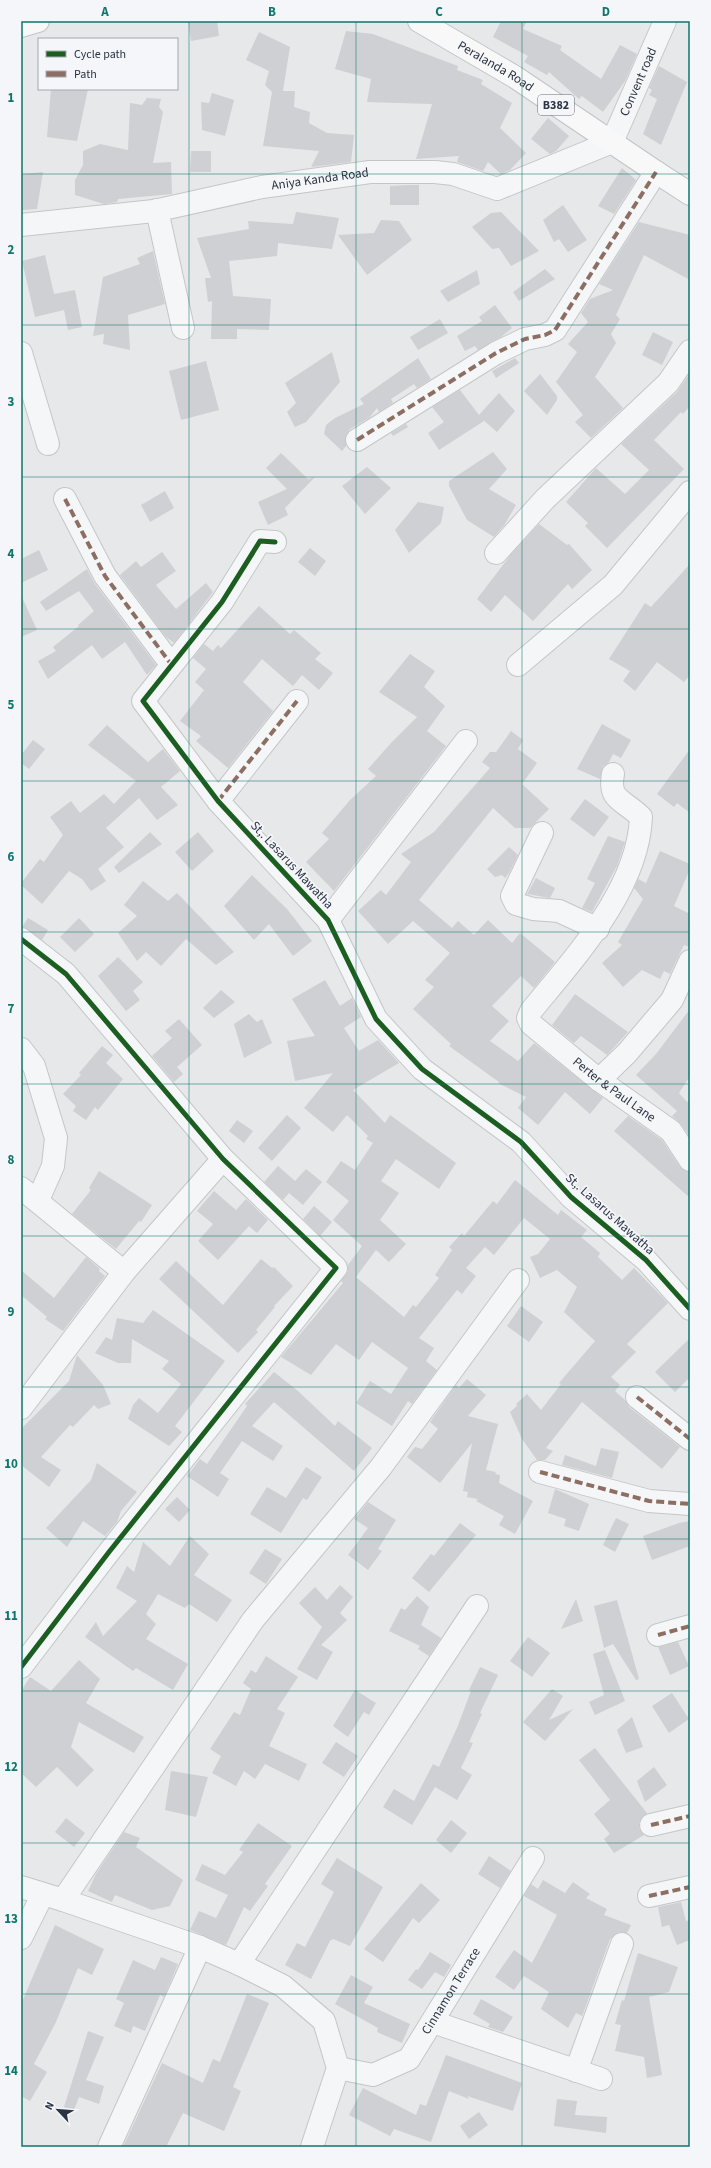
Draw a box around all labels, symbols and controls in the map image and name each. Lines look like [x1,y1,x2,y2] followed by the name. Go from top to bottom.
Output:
[100,3,109,21] text: A
[268,3,276,21] text: B
[435,3,443,21] text: C
[602,3,610,21] text: D
[454,36,537,96] street label: Peralanda Road
[38,38,178,90] legend
[615,45,661,119] street label: Convent road
[74,46,126,63] text: Cycle path
[74,66,97,83] text: Path
[8,89,15,107] text: 1
[538,95,574,115] road number: B382
[270,163,370,195] street label: Aniya Kanda Road
[8,241,15,259] text: 2
[8,393,15,411] text: 3
[8,545,15,563] text: 4
[8,696,15,714] text: 5
[246,817,338,913] street label: St,. Lasarus Mawatha
[8,848,15,866] text: 6
[8,1000,15,1018] text: 7
[569,1053,659,1126] street label: Perter & Paul Lane
[8,1151,15,1169] text: 8
[562,1169,658,1259] street label: St,. Lasarus Mawatha
[8,1303,15,1321] text: 9
[4,1455,18,1473] text: 10
[4,1607,18,1625] text: 11
[4,1758,18,1776] text: 12
[4,1910,18,1928] text: 13
[417,1944,485,2038] street label: Cinnamon Terrace
[4,2062,18,2080] text: 14
[38,2090,78,2130] north arrow
[41,2099,58,2112] text: N

